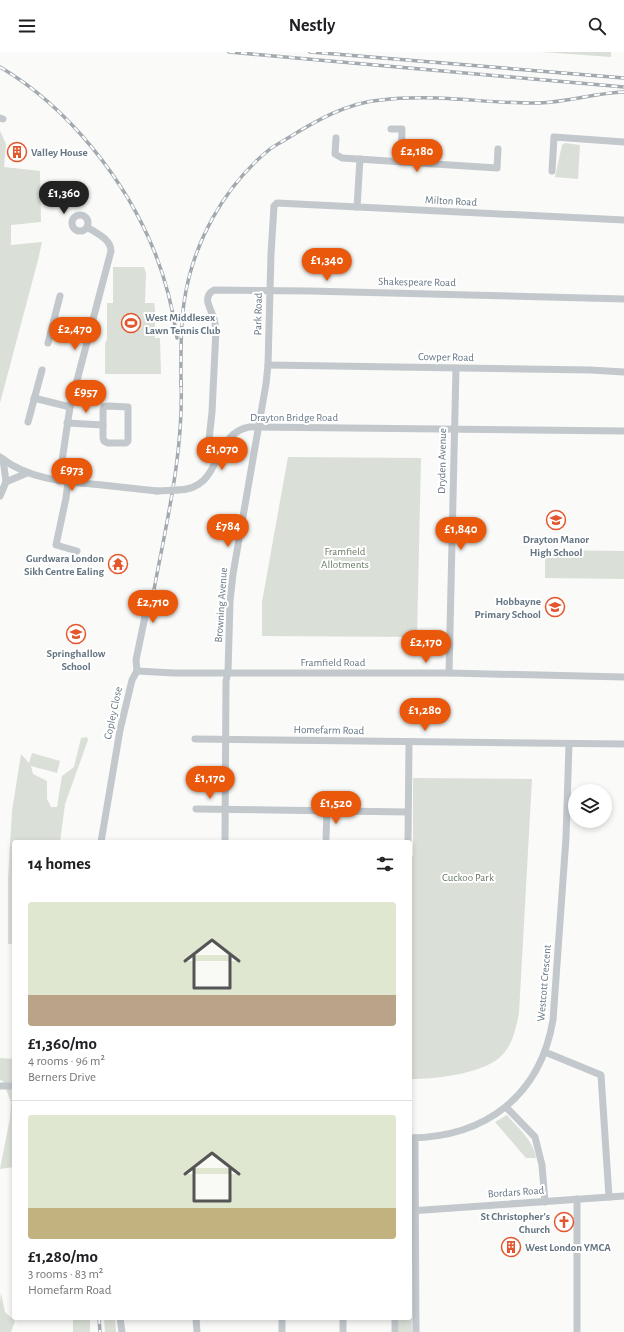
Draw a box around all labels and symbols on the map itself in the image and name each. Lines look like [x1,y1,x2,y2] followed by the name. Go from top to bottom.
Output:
[384,139,450,173] pin: £2,180
[6,141,28,163] building icon: Valley House
[31,147,88,158] place label: Valley House
[31,181,97,215] pin: £1,360
[425,194,478,208] street label: Milton Road
[294,248,360,282] pin: £1,340
[378,276,456,288] street label: Shakespeare Road
[252,292,264,335] street label: Park Road
[120,312,142,334] sports icon: West Middlesex Lawn Tennis Club
[145,312,221,336] place label: West Middlesex Lawn Tennis Club
[42,317,108,351] pin: £2,470
[418,351,474,363] street label: Cowper Road
[62,380,110,414] pin: £957
[250,412,338,423] street label: Drayton Bridge Road
[436,428,448,494] street label: Dryden Avenue
[189,437,255,471] pin: £1,070
[48,458,96,492] pin: £973
[545,509,567,531] school or university icon: Drayton Manor High School
[204,514,252,548] pin: £784
[428,517,494,551] pin: £1,840
[523,534,589,558] place label: Drayton Manor High School
[321,546,369,570] park label: Framfield Allotments
[24,553,104,577] place label: Gurdwara London Sikh Centre Ealing
[107,553,129,575] temple icon: Gurdwara London Sikh Centre Ealing
[213,567,229,643] street label: Browning Avenue
[120,590,186,624] pin: £2,710
[475,596,541,620] place label: Hobbayne Primary School
[544,596,566,618] school or university icon: Hobbayne Primary School
[65,623,87,645] school or university icon: Springhallow School
[393,630,459,664] pin: £2,170
[46,648,106,672] place label: Springhallow School
[301,657,366,668] street label: Framfield Road
[102,686,124,740] street label: Copley Close
[392,698,458,732] pin: £1,280
[294,724,365,736] street label: Homefarm Road
[177,766,243,800] pin: £1,170
[303,791,369,825] pin: £1,520
[442,872,494,883] park label: Cuckoo Park
[535,944,553,1022] street label: Westcott Crescent
[487,1185,545,1199] street label: Bordars Road
[480,1211,550,1235] place label: St Christopher's Church
[553,1211,575,1233] church icon: St Christopher's Church
[500,1236,522,1258] building icon: West London YMCA
[525,1242,611,1253] place label: West London YMCA

